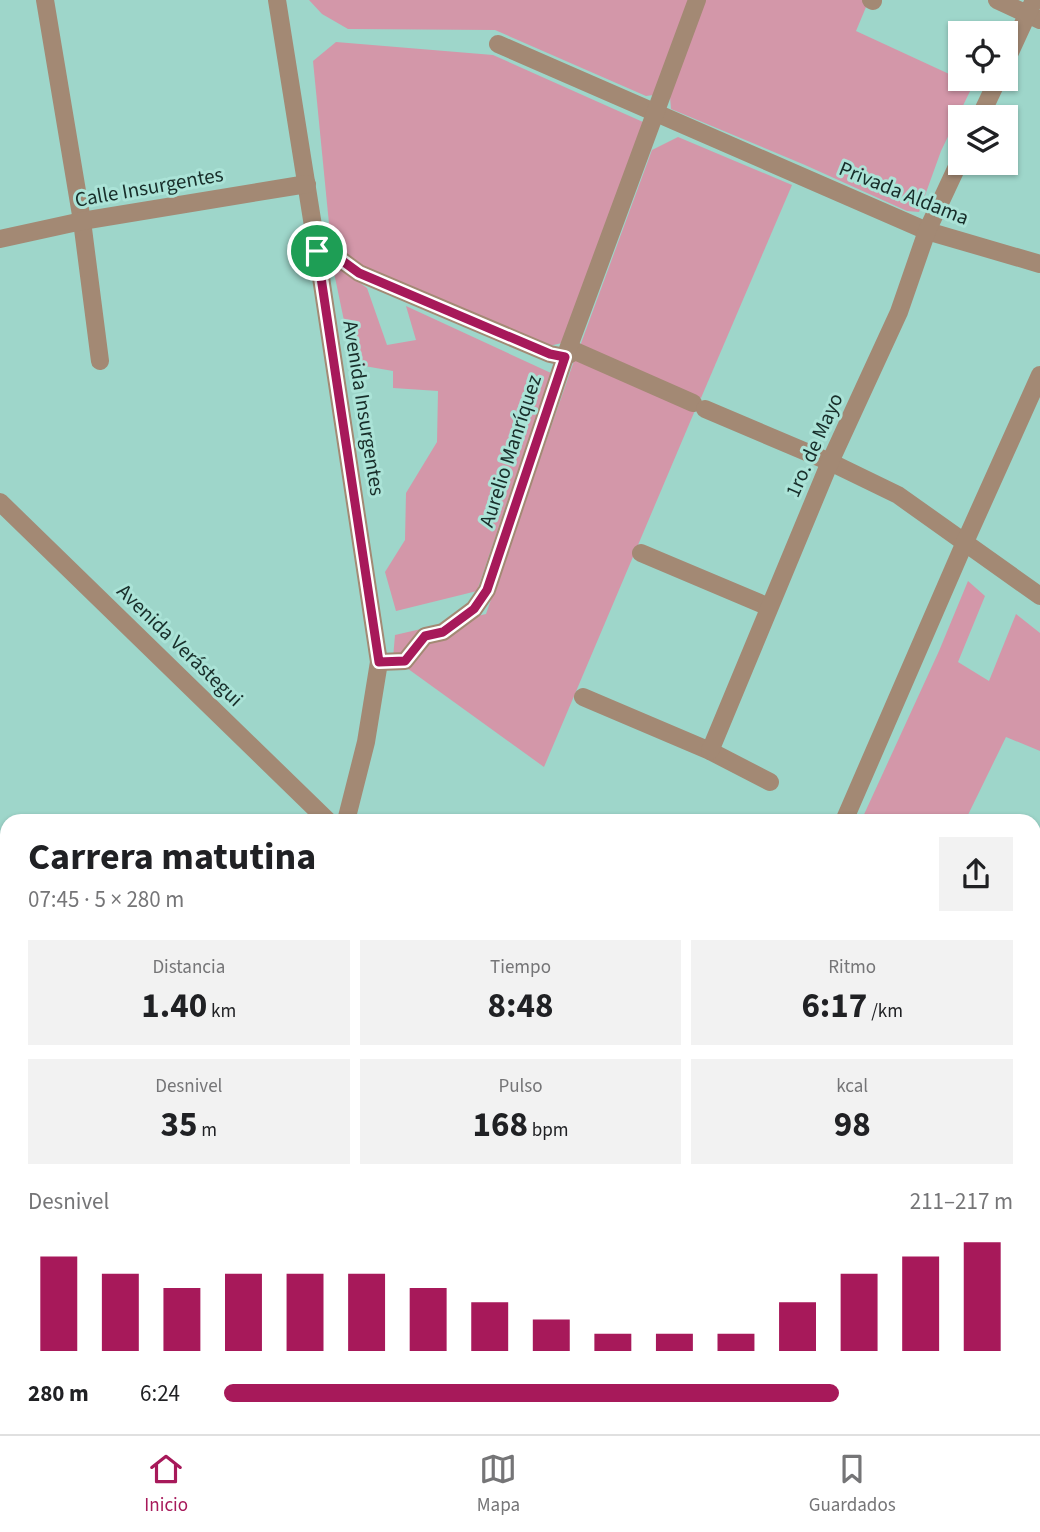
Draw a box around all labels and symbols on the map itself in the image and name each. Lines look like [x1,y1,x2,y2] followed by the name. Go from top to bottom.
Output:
[835,153,973,233] street label: Privada Aldama
[72,159,226,215] street label: Calle Insurgentes
[287,221,347,281] pin
[335,318,393,498] street label: Avenida Insurgentes
[471,371,549,531] street label: Aurelio Manríquez
[778,388,850,502] street label: 1ro. de Mayo
[110,577,250,713] street label: Avenida Verástegui

